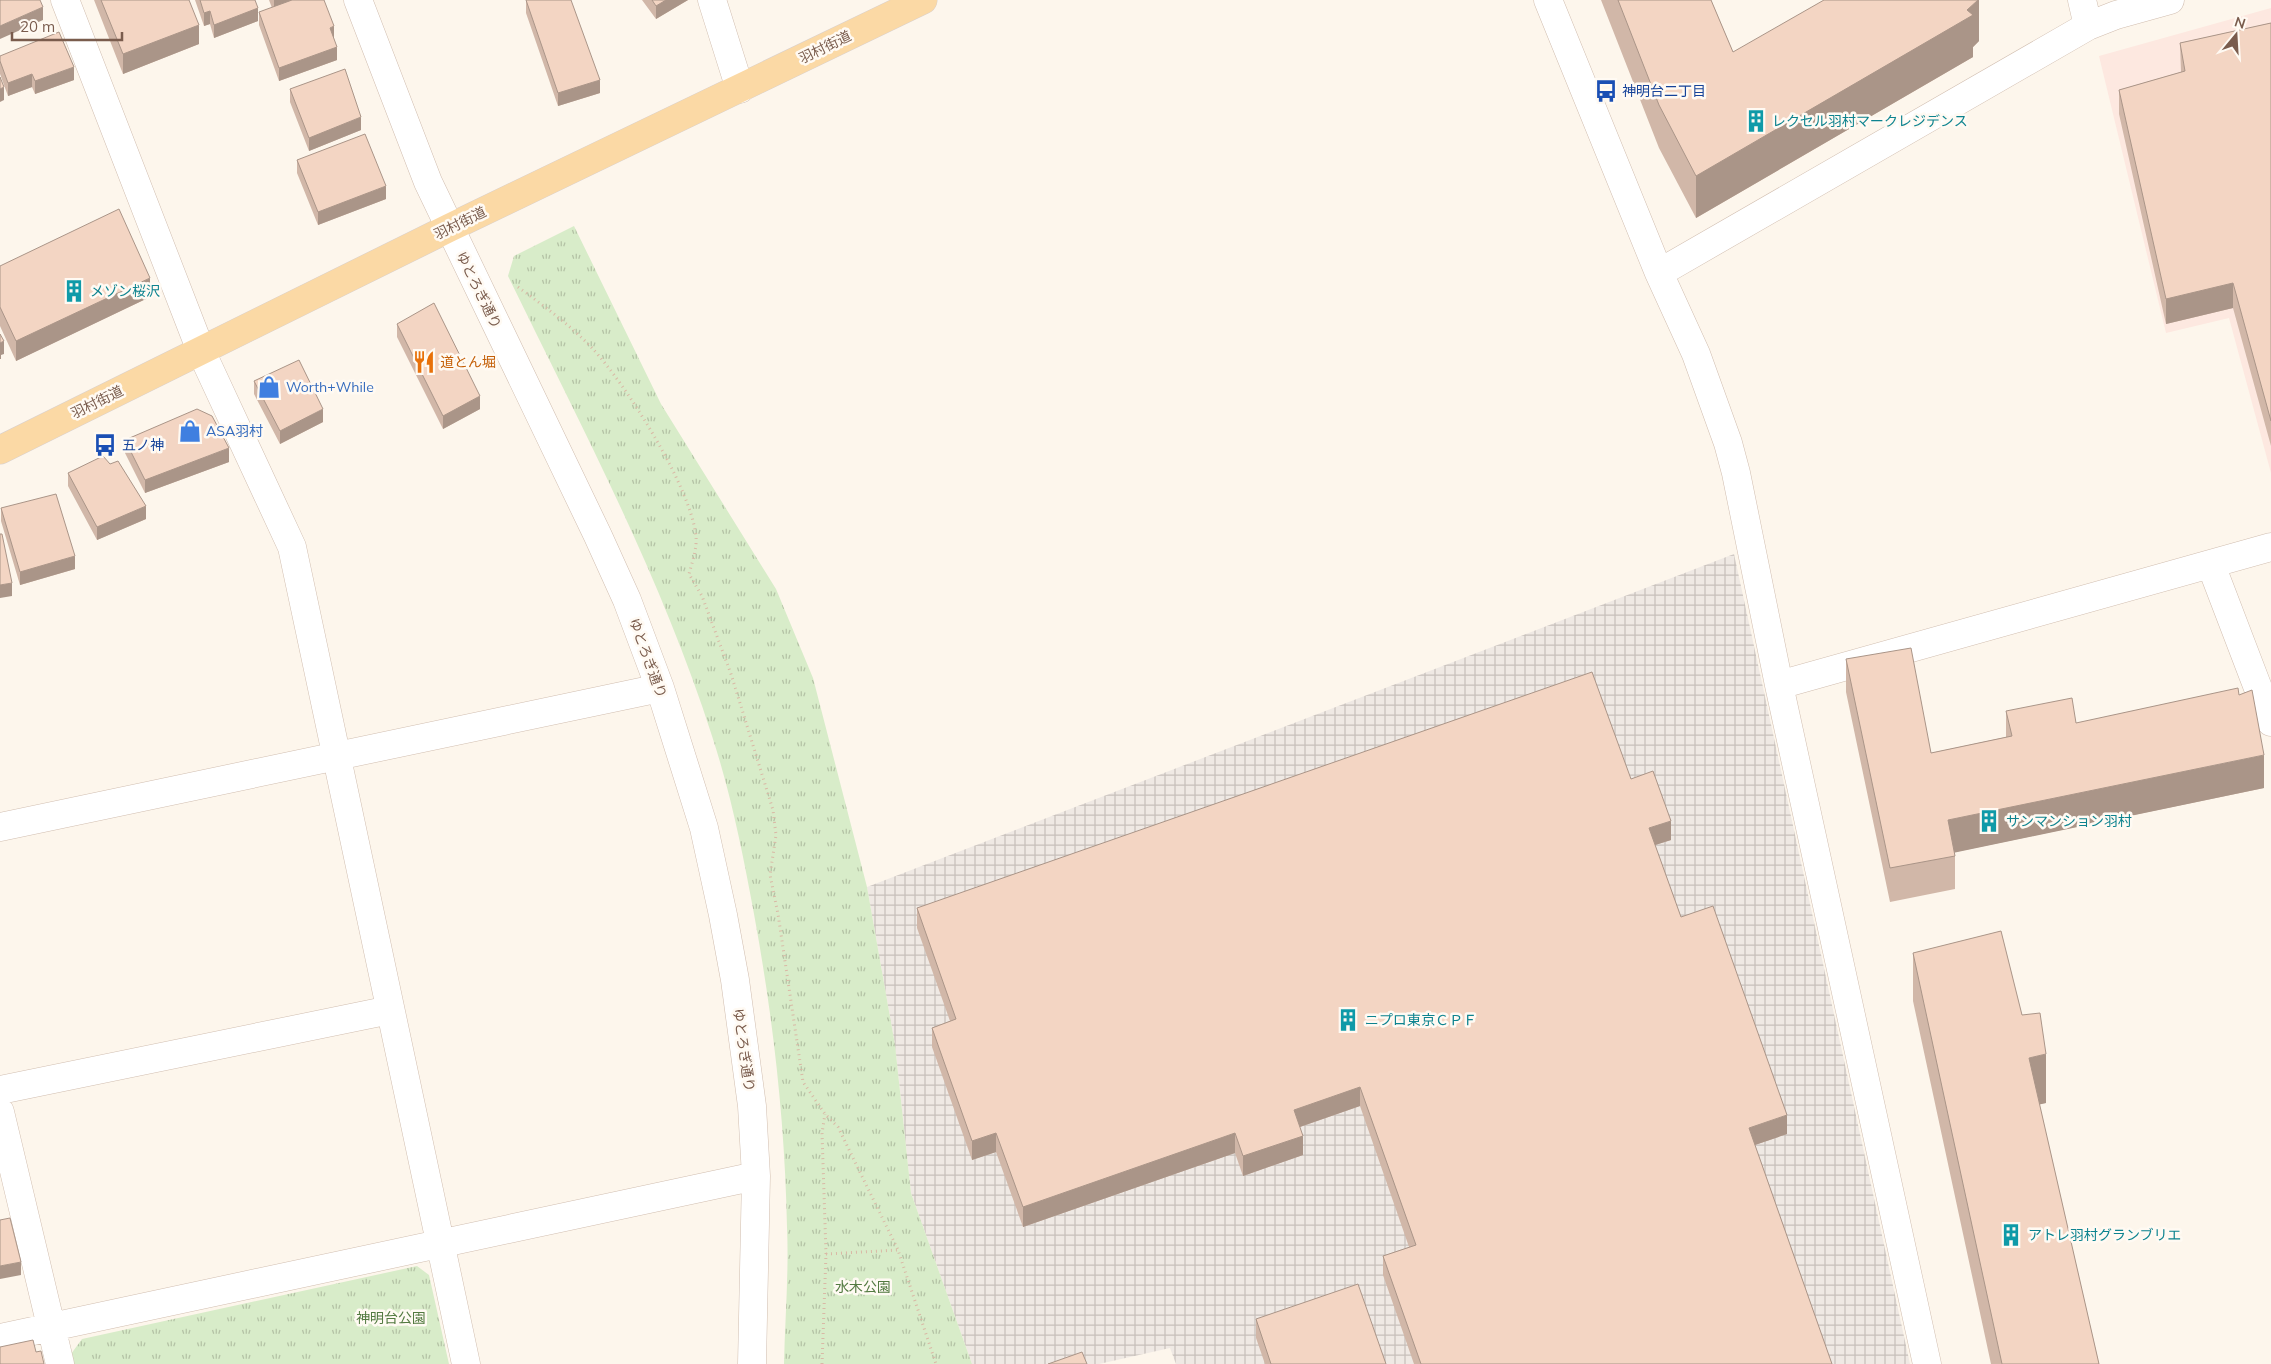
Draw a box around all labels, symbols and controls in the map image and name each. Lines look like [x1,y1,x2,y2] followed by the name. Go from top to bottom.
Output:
[12,10,122,42] scale bar
[2211,10,2261,60] north arrow
[2232,12,2248,33] text: N
[20,17,55,36] text: 20 m
[796,27,854,67] street label: 羽村街道
[1593,78,1619,104] bus stop icon: 神明台二丁目
[1622,82,1706,100] place label: 神明台二丁目
[1743,108,1769,134] building icon: レクセル羽村マークレジデンス
[1772,112,1968,130] place label: レクセル羽村マークレジデンス
[431,203,489,243] street label: 羽村街道
[452,248,506,332] street label: ゆとろぎ通り
[61,278,87,304] building icon: メゾン桜沢
[90,282,160,300] place label: メゾン桜沢
[411,349,437,375] restaurant icon: 道とん堀
[440,353,496,371] place label: 道とん堀
[256,374,282,400] shop icon: Worth+While
[286,378,374,396] place label: Worth+While
[68,382,126,422] street label: 羽村街道
[177,418,203,444] shop icon: ASA羽村
[206,422,263,440] place label: ASA羽村
[92,432,118,458] bus stop icon: 五ノ神
[122,436,164,454] place label: 五ノ神
[625,615,671,701] street label: ゆとろぎ通り
[1976,808,2002,834] building icon: サンマンション羽村
[2006,812,2132,830] place label: サンマンション羽村
[729,1007,759,1093] street label: ゆとろぎ通り
[1335,1007,1361,1033] building icon: ニプロ東京ＣＰＦ
[1365,1011,1477,1029] place label: ニプロ東京ＣＰＦ
[1998,1222,2024,1248] building icon: アトレ羽村グランブリエ
[2028,1226,2182,1244] place label: アトレ羽村グランブリエ
[835,1278,891,1296] park label: 水木公園
[356,1309,426,1327] park label: 神明台公園

